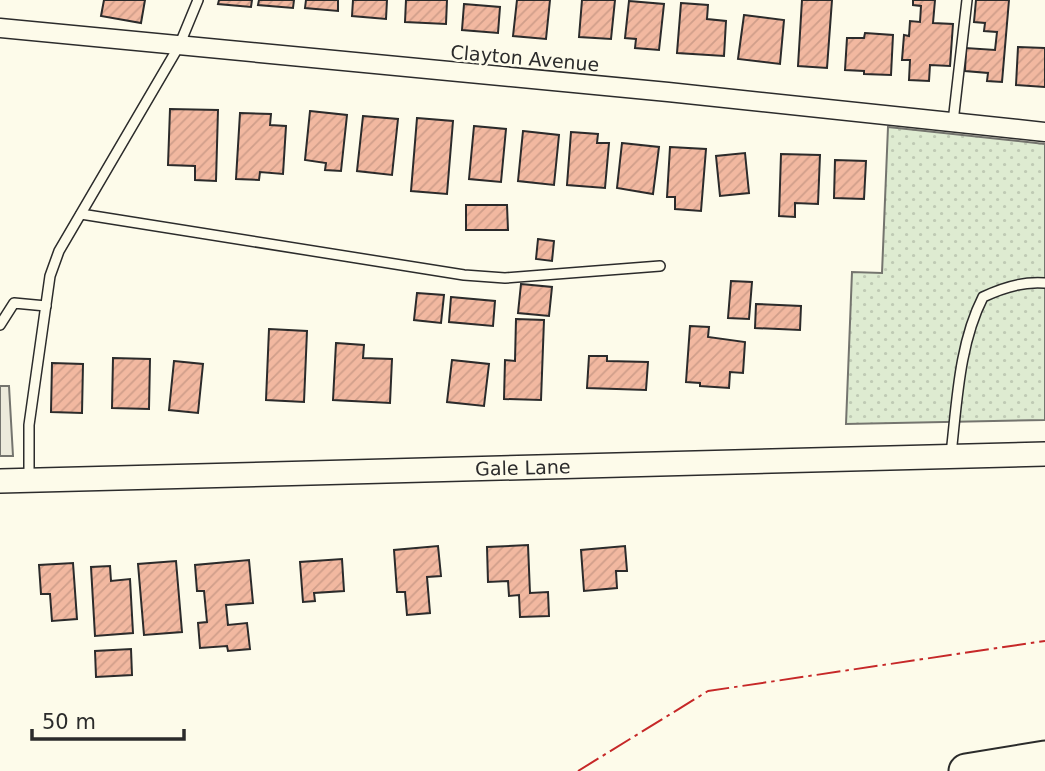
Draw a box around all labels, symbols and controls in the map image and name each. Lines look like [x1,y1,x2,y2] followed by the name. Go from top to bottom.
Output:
[450,41,600,75] street label: Clayton Avenue
[475,455,571,480] street label: Gale Lane
[32,698,184,742] scale bar
[42,710,96,734] text: 50 m

